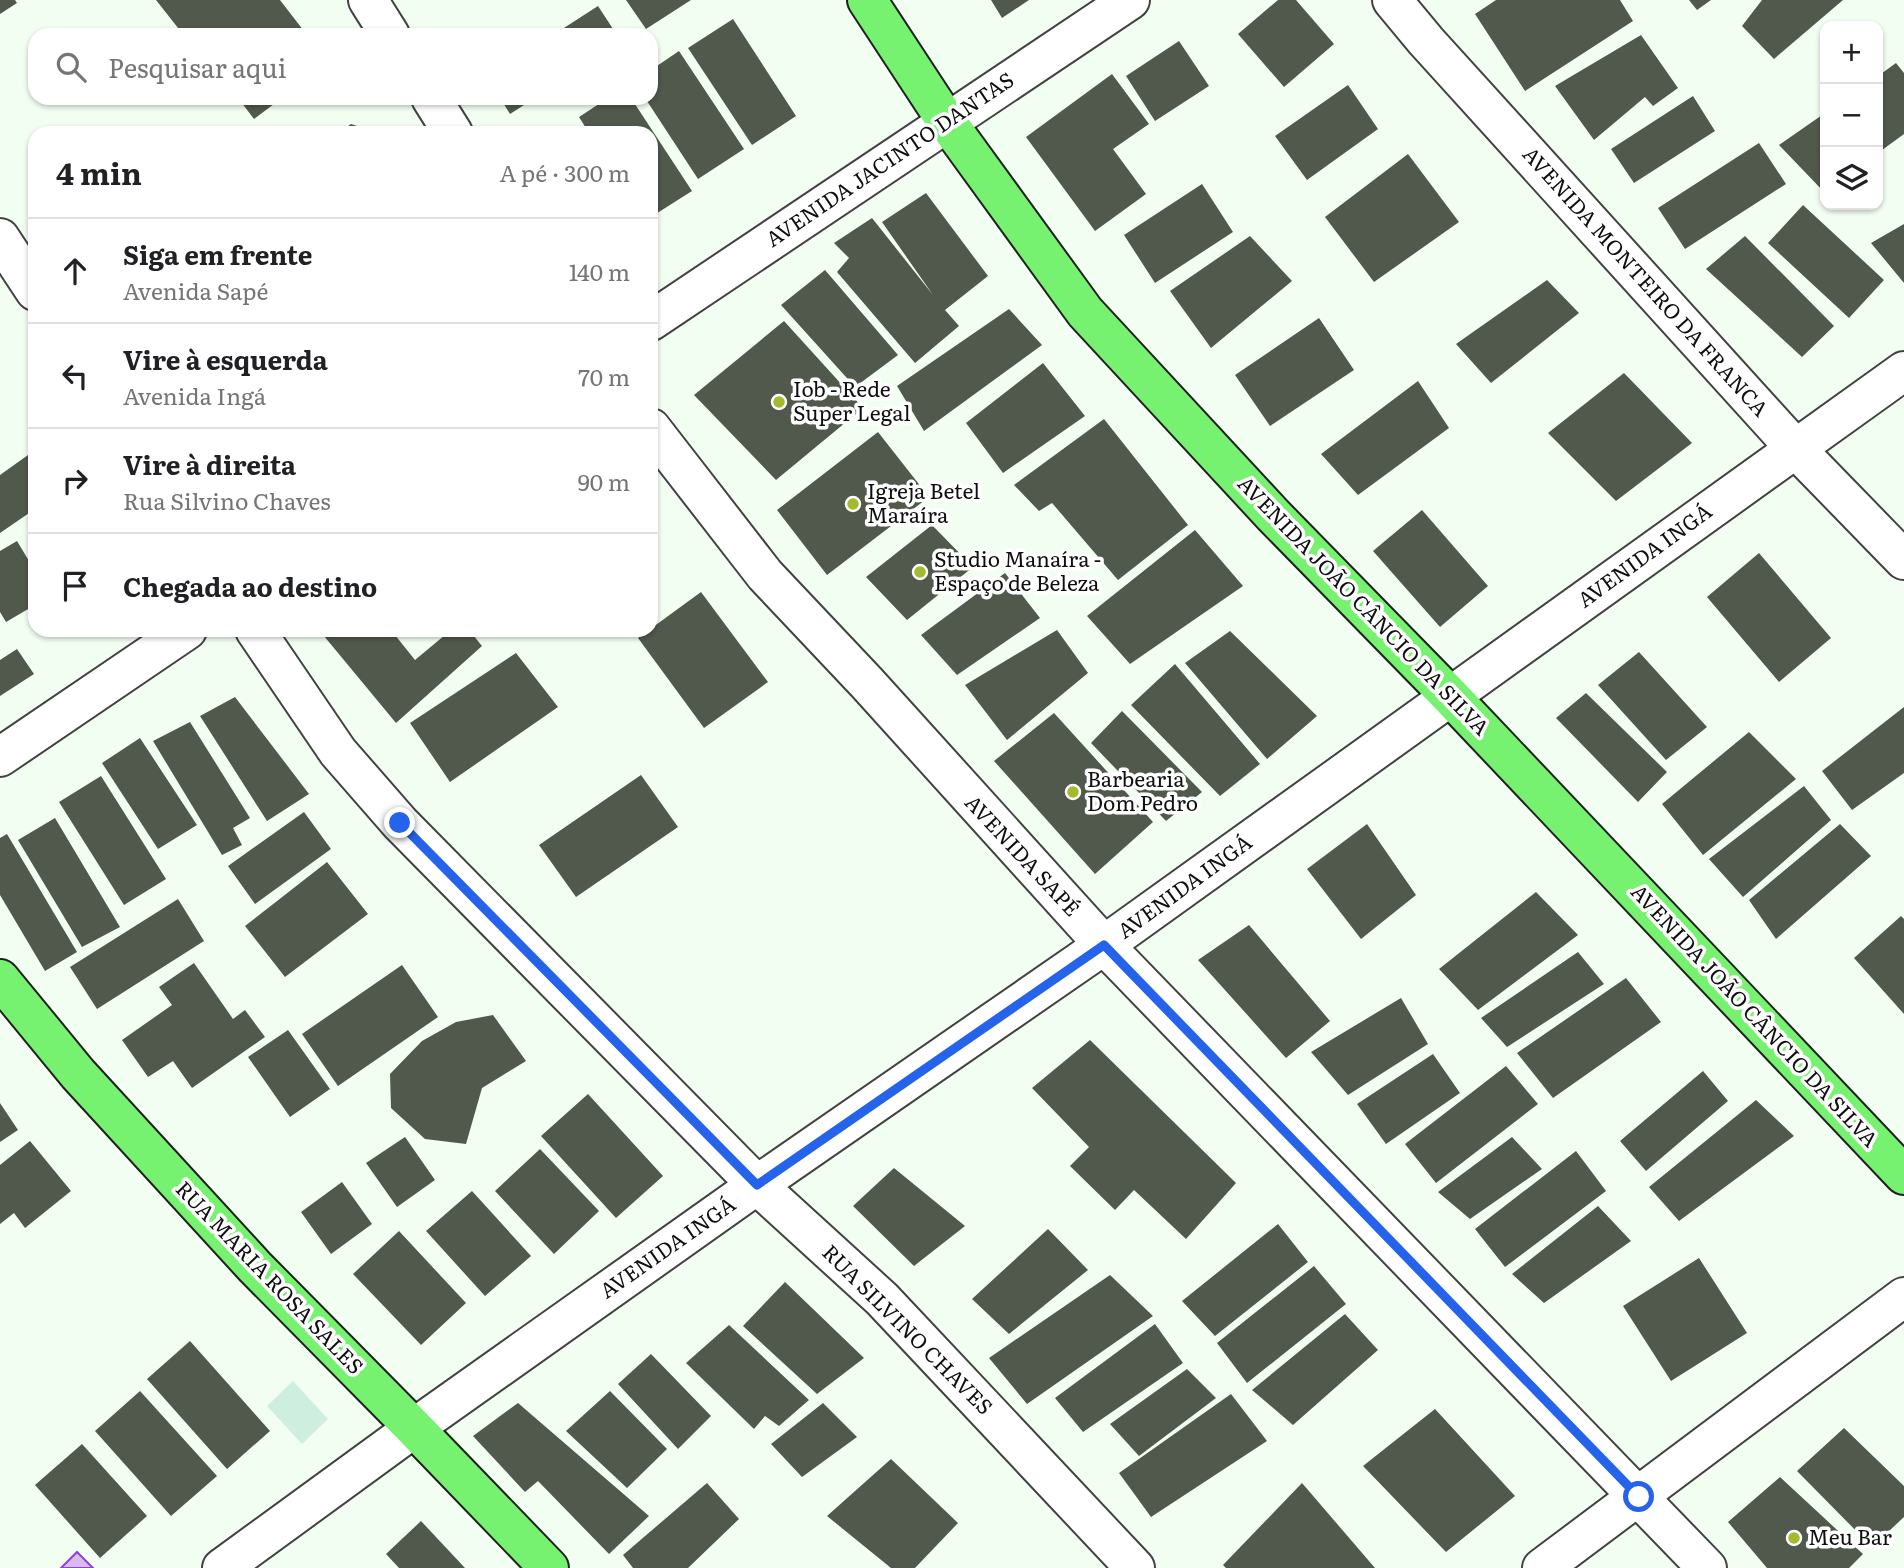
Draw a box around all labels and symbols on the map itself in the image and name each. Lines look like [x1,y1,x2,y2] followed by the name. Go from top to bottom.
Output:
[758,63,1019,253] street label: AVENIDA JACINTO DANTAS
[1517,138,1777,423] street label: AVENIDA MONTEIRO DA FRANCA
[793,372,911,427] place label: Iob - Rede Super Legal
[771,394,787,410] marker: Iob - Rede Super Legal
[1232,467,1498,741] street label: AVENIDA JOÃO CÂNCIO DA SILVA
[867,474,980,529] place label: Igreja Betel Maraíra
[1570,494,1718,614] street label: AVENIDA INGÁ
[845,496,861,512] marker: Igreja Betel Maraíra
[934,542,1101,597] place label: Studio Manaíra - Espaço de Beleza
[912,564,928,580] marker: Studio Manaíra - Espaço de Beleza
[1087,762,1198,817] place label: Barbearia Dom Pedro
[1065,784,1081,800] marker: Barbearia Dom Pedro
[959,787,1088,922] street label: AVENIDA SAPÉ
[384,807,415,838] route end
[1110,825,1258,945] street label: AVENIDA INGÁ
[1625,876,1887,1153] street label: AVENIDA JOÃO CÂNCIO DA SILVA
[170,1173,372,1380] street label: RUA MARIA ROSA SALES
[592,1187,741,1305] street label: AVENIDA INGÁ
[817,1236,1001,1420] street label: RUA SILVINO CHAVES
[1623,1481,1654,1512] route start
[1808,1520,1892,1551] place label: Meu Bar
[1786,1530,1802,1546] marker: Meu Bar

